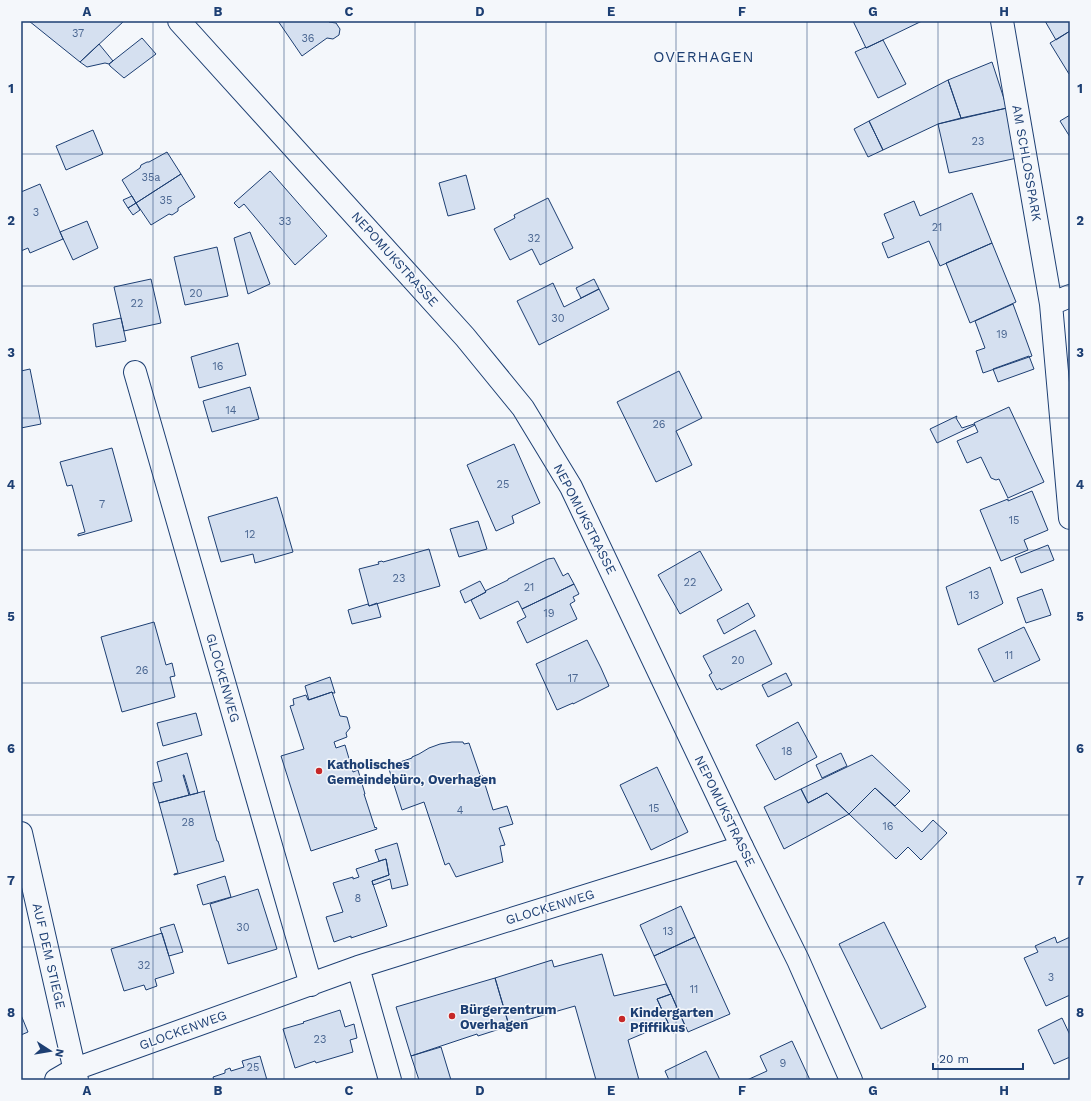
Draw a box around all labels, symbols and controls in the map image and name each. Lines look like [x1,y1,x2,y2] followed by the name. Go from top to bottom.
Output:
[83,4,92,19] text: A
[214,4,223,19] text: B
[345,4,354,19] text: C
[475,4,485,19] text: D
[607,4,615,19] text: E
[738,4,746,19] text: F
[868,4,878,19] text: G
[999,4,1009,19] text: H
[72,27,84,40] house number: 37
[301,32,315,45] house number: 36
[653,48,755,66] district label: OVERHAGEN
[8,81,14,96] text: 1
[1077,81,1083,96] text: 1
[1009,104,1045,223] street label: AM SCHLOSSPARK
[972,135,984,148] house number: 23
[141,171,161,184] house number: 35a
[160,194,172,207] house number: 35
[33,206,39,219] house number: 3
[349,209,441,309] street label: NEPOMUKSTRASSE
[7,213,15,228] text: 2
[1076,213,1084,228] text: 2
[279,215,291,228] house number: 33
[932,221,942,234] house number: 21
[528,232,540,245] house number: 32
[189,287,203,300] house number: 20
[131,297,143,310] house number: 22
[551,312,565,325] house number: 30
[996,328,1008,341] house number: 19
[7,345,15,360] text: 3
[1076,345,1084,360] text: 3
[213,360,224,373] house number: 16
[225,404,237,417] house number: 14
[652,418,666,431] house number: 26
[551,461,619,577] street label: NEPOMUKSTRASSE
[7,477,16,492] text: 4
[1076,477,1085,492] text: 4
[497,478,509,491] house number: 25
[99,498,105,511] house number: 7
[1009,514,1019,527] house number: 15
[245,528,255,541] house number: 12
[393,572,405,585] house number: 23
[684,576,696,589] house number: 22
[524,581,534,594] house number: 21
[969,589,979,602] house number: 13
[543,607,555,620] house number: 19
[7,609,15,624] text: 5
[1076,609,1084,624] text: 5
[203,632,243,724] street label: GLOCKENWEG
[1005,649,1013,662] house number: 11
[731,654,745,667] house number: 20
[135,664,149,677] house number: 26
[568,672,578,685] house number: 17
[7,741,15,756] text: 6
[1076,741,1084,756] text: 6
[781,745,793,758] house number: 18
[692,753,758,869] street label: NEPOMUKSTRASSE
[327,757,496,787] place label: Katholisches Gemeindebüro, Overhagen
[314,766,324,776] marker: Katholisches Gemeindebüro, Overhagen
[649,802,659,815] house number: 15
[457,804,464,817] house number: 4
[181,816,195,829] house number: 28
[883,820,894,833] house number: 16
[7,873,15,888] text: 7
[1076,873,1084,888] text: 7
[504,886,596,928] street label: GLOCKENWEG
[355,892,362,905] house number: 8
[30,902,68,1010] street label: AUF DEM STIEGE
[236,921,250,934] house number: 30
[663,925,673,938] house number: 13
[138,959,150,972] house number: 32
[1048,971,1054,984] house number: 3
[690,983,698,996] house number: 11
[460,1002,557,1032] place label: Bürgerzentrum Overhagen
[7,1005,15,1020] text: 8
[630,1005,714,1035] place label: Kindergarten Pfiffikus
[1076,1005,1084,1020] text: 8
[137,1007,229,1053] street label: GLOCKENWEG
[447,1011,457,1021] marker: Bürgerzentrum Overhagen
[617,1014,627,1024] marker: Kindergarten Pfiffikus
[30,1031,70,1071] north arrow
[314,1033,326,1046] house number: 23
[933,1045,1023,1071] scale bar
[52,1048,66,1058] text: N
[939,1052,969,1066] text: 20 m
[780,1057,787,1070] house number: 9
[247,1061,259,1074] house number: 25
[83,1083,92,1098] text: A
[214,1083,223,1098] text: B
[345,1083,354,1098] text: C
[475,1083,485,1098] text: D
[607,1083,615,1098] text: E
[738,1083,746,1098] text: F
[868,1083,878,1098] text: G
[999,1083,1009,1098] text: H

